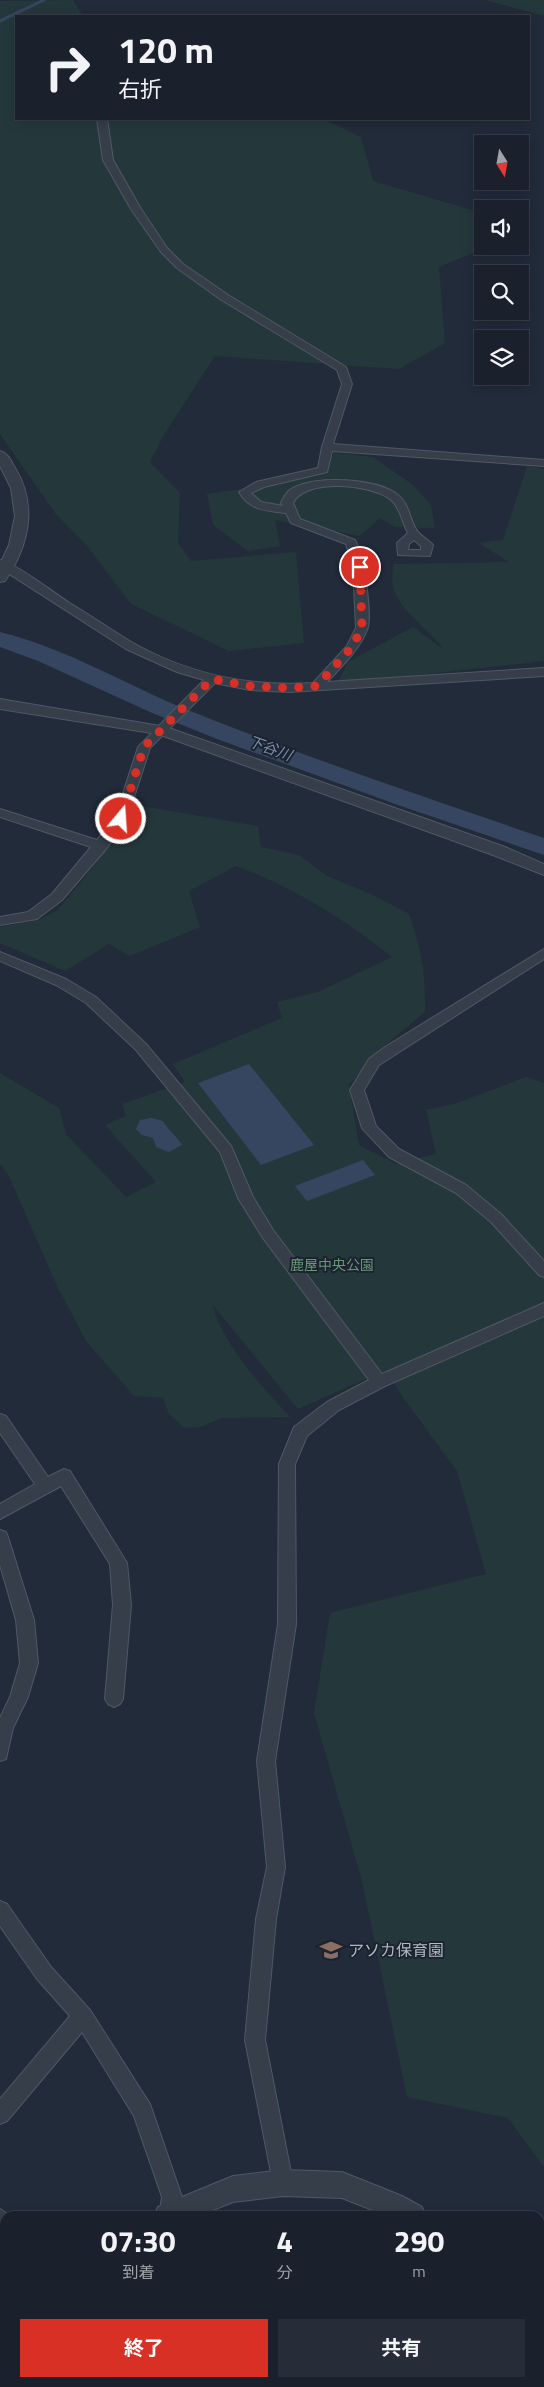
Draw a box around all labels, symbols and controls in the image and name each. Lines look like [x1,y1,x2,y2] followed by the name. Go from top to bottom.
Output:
[118,23,214,77] text: 120 m
[35,35,100,100] icon: right
[118,72,162,106] text: 右折
[474,135,529,190] north arrow
[474,135,529,385] map controls
[474,200,529,255] button: sound
[474,265,529,320] button: search
[474,330,529,385] button: layers
[339,546,381,588] pin
[346,553,374,581] icon: arrive
[245,729,297,767] water label: 下谷川
[94,792,146,844] position arrow
[290,1254,374,1275] park label: 鹿屋中央公園
[318,1937,344,1963] school or university icon: アソカ保育園
[348,1938,444,1962] place label: アソカ保育園
[101,2218,176,2264] text: 07:30
[276,2218,293,2264] text: 4
[394,2218,444,2264] text: 290
[412,2259,426,2283] text: m
[122,2260,154,2284] text: 到着
[277,2260,293,2284] text: 分
[20,2319,268,2377] button: 終了
[278,2319,525,2377] button: 共有

